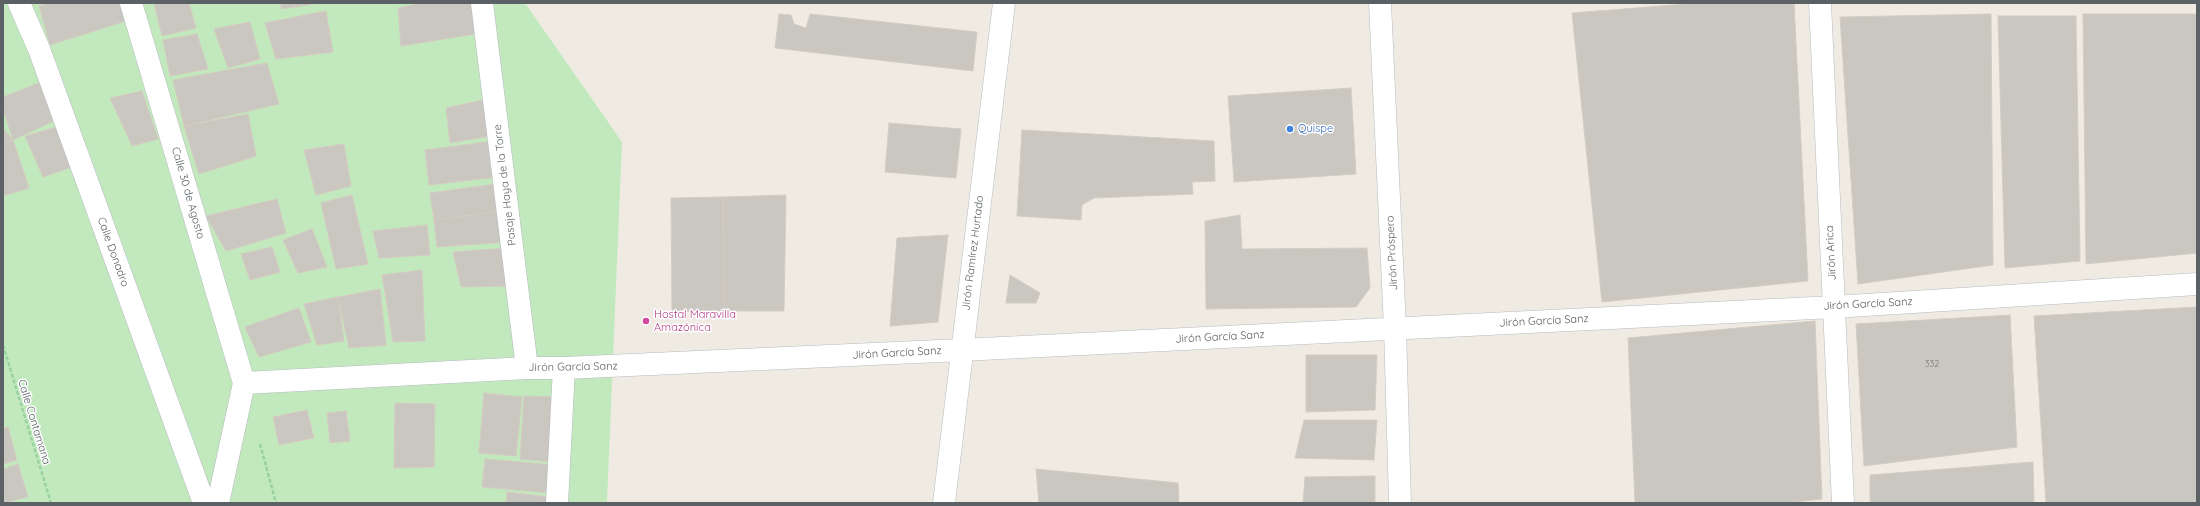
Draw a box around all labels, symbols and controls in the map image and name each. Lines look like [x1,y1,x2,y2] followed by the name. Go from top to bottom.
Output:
[1298,122,1333,136] place label: Quispe
[491,124,519,246] street label: Pasaje Haya de la Torre
[1285,124,1295,134] marker: Quispe
[169,145,207,241] street label: Calle 30 de Agosto
[959,195,987,311] street label: Jirón Ramírez Hurtado
[94,215,132,289] street label: Calle Donadro
[1383,215,1401,291] street label: Jirón Próspero
[1823,225,1839,281] street label: Jirón Arica
[1823,295,1913,313] street label: Jirón García Sanz
[654,308,736,334] place label: Hostal Maravilla Amazónica
[1499,312,1589,330] street label: Jirón García Sanz
[641,316,651,326] marker: Hostal Maravilla Amazónica
[1175,328,1265,346] street label: Jirón García Sanz
[852,344,942,362] street label: Jirón García Sanz
[1925,359,1939,369] house number: 332
[528,360,618,374] street label: Jirón García Sanz
[15,378,53,466] street label: Calle Contamana

